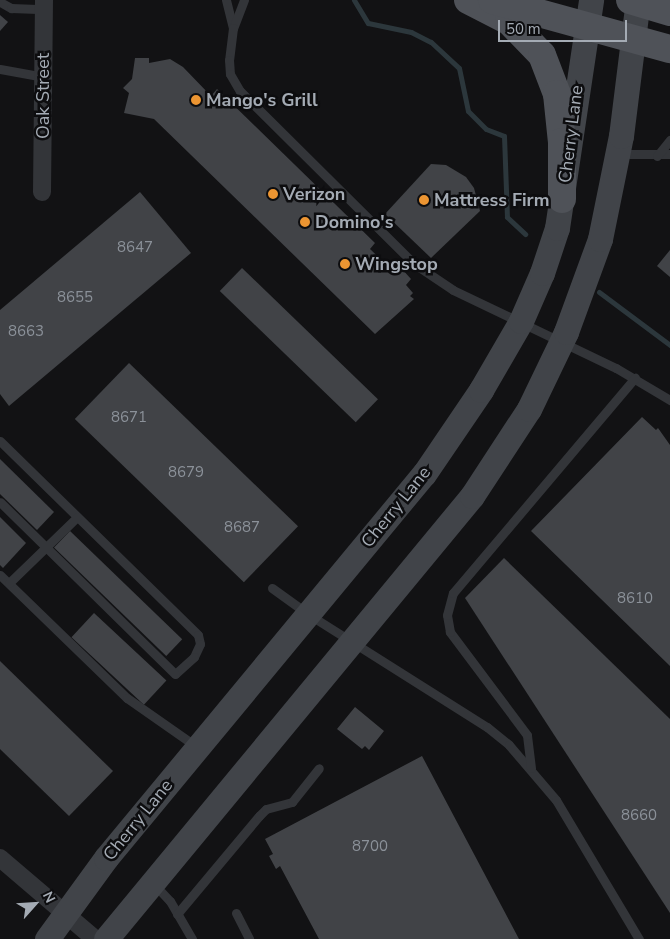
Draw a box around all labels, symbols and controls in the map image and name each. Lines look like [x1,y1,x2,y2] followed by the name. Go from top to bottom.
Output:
[500,10,629,42] scale bar
[506,19,541,39] text: 50 m
[32,53,54,139] street label: Oak Street
[554,84,588,184] street label: Cherry Lane
[206,89,318,111] place label: Mango's Grill
[190,94,202,106] marker: Mango's Grill
[283,183,345,205] place label: Verizon
[267,188,279,200] marker: Verizon
[434,189,549,211] place label: Mattress Firm
[418,194,430,206] marker: Mattress Firm
[315,211,393,233] place label: Domino's
[299,216,311,228] marker: Domino's
[117,239,153,257] house number: 8647
[355,253,438,275] place label: Wingstop
[339,258,351,270] marker: Wingstop
[57,289,93,307] house number: 8655
[8,323,44,341] house number: 8663
[111,409,147,427] house number: 8671
[357,462,435,552] street label: Cherry Lane
[168,464,204,482] house number: 8679
[224,519,260,537] house number: 8687
[617,590,653,608] house number: 8610
[99,775,177,865] street label: Cherry Lane
[621,807,657,825] house number: 8660
[352,838,388,856] house number: 8700
[10,879,60,929] north arrow
[38,888,60,906] text: N

